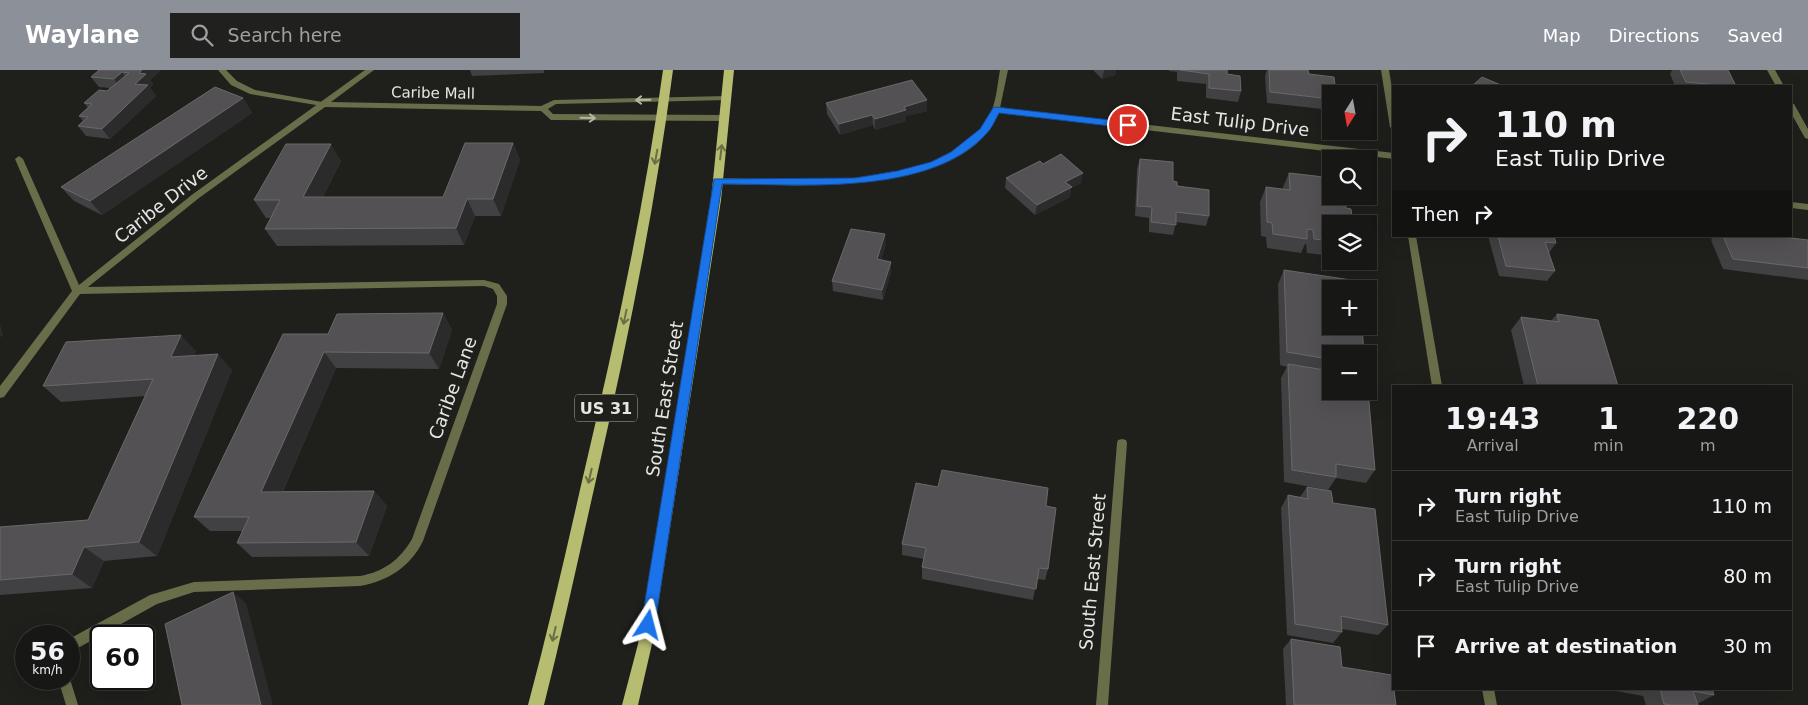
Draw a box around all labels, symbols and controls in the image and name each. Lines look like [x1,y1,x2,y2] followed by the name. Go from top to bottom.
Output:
[170,13,520,58] search box
[25,21,140,49] text: Waylane
[188,21,216,49] icon: search
[228,24,342,46] text: Search here
[1543,25,1581,46] text: Map
[1609,25,1699,46] text: Directions
[1727,25,1783,46] text: Saved
[391,83,475,103] street label: Caribe Mall
[1322,85,1378,140] north arrow
[1322,85,1377,400] map controls
[635,95,651,104] one-way arrow
[1170,103,1311,140] street label: East Tulip Drive
[1107,104,1149,146] pin
[1412,105,1477,170] icon: right
[1495,105,1617,145] text: 110 m
[1114,111,1142,139] icon: arrive
[580,113,596,123] one-way arrow
[716,144,726,160] one-way arrow
[1495,146,1665,171] text: East Tulip Drive
[651,149,661,165] one-way arrow
[1322,150,1377,205] button: search
[110,162,211,247] street label: Caribe Drive
[1469,200,1497,228] icon: right
[1412,203,1459,225] text: Then
[1322,215,1377,270] button: layers
[1322,280,1377,335] button: +
[620,308,629,324] one-way arrow
[642,320,687,478] street label: South East Street
[424,334,481,442] street label: Caribe Lane
[1322,345,1377,400] button: −
[575,394,637,422] road number: US 31
[1445,401,1540,436] text: 19:43
[1598,401,1619,436] text: 1
[1676,401,1739,436] text: 220
[1467,436,1519,455] text: Arrival
[1593,436,1624,455] text: min
[1700,436,1716,455] text: m
[585,467,595,483] one-way arrow
[1455,485,1561,507] text: Turn right
[1412,492,1440,520] icon: right
[1075,493,1110,651] street label: South East Street
[1711,495,1772,517] text: 110 m
[1455,507,1579,526] text: East Tulip Drive
[1455,555,1561,577] text: Turn right
[1412,562,1440,590] icon: right
[1723,565,1772,587] text: 80 m
[1455,577,1579,596] text: East Tulip Drive
[621,598,673,650] position arrow
[90,625,155,690] speed limit sign: 60
[549,626,558,642] one-way arrow
[1412,632,1440,660] icon: arrive
[1455,635,1677,657] text: Arrive at destination
[1723,635,1772,657] text: 30 m
[30,637,65,666] text: 56
[32,663,63,677] text: km/h

